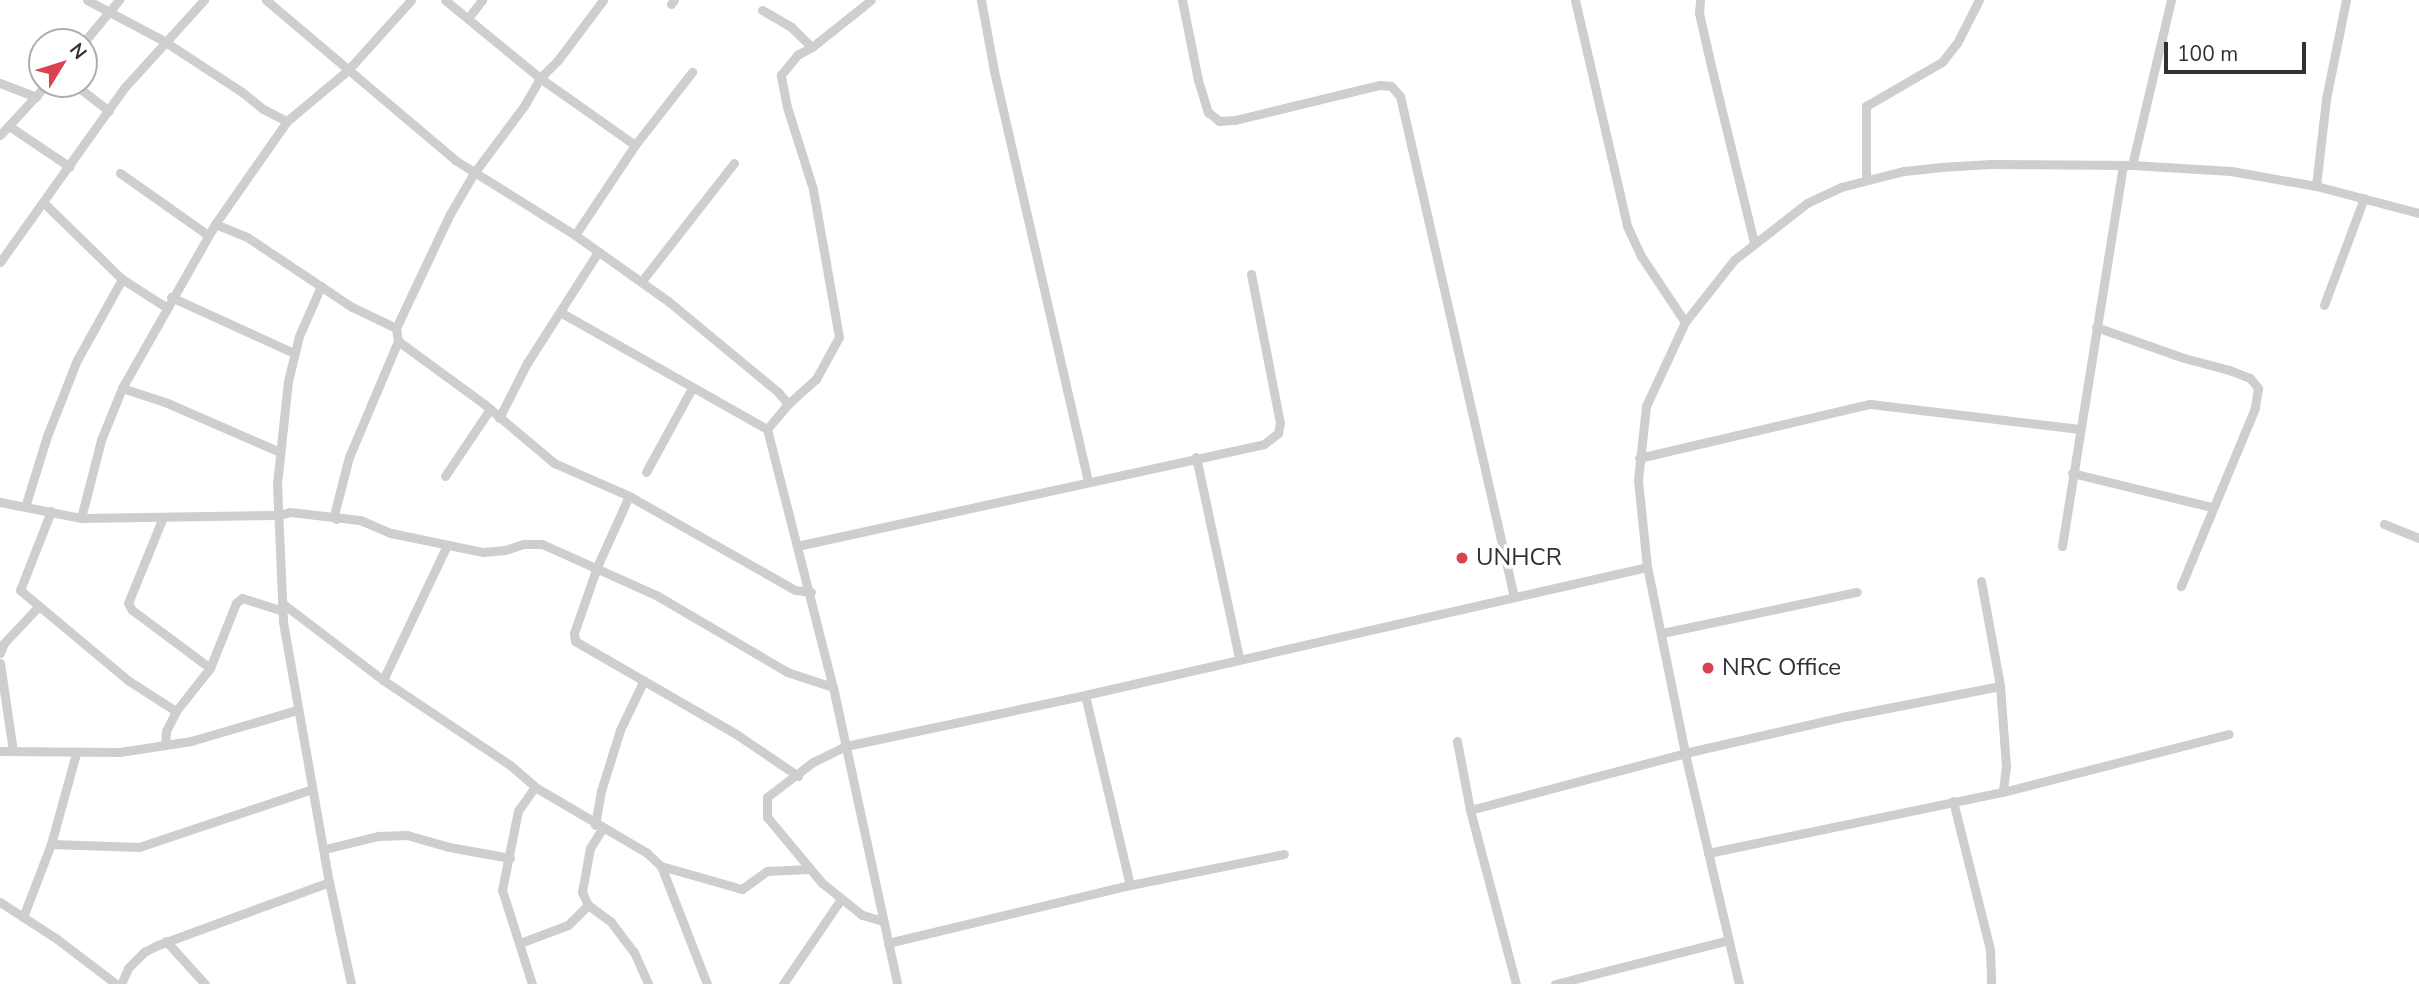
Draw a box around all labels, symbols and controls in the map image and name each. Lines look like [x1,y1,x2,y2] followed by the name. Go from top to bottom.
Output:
[28,28,98,98] north arrow
[2167,28,2309,72] scale bar
[63,38,93,65] text: N
[2177,40,2238,68] text: 100 m
[1476,544,1562,572] place label: UNHCR
[1454,550,1470,566] marker: UNHCR
[1722,654,1841,682] place label: NRC Office
[1700,660,1716,676] marker: NRC Office

